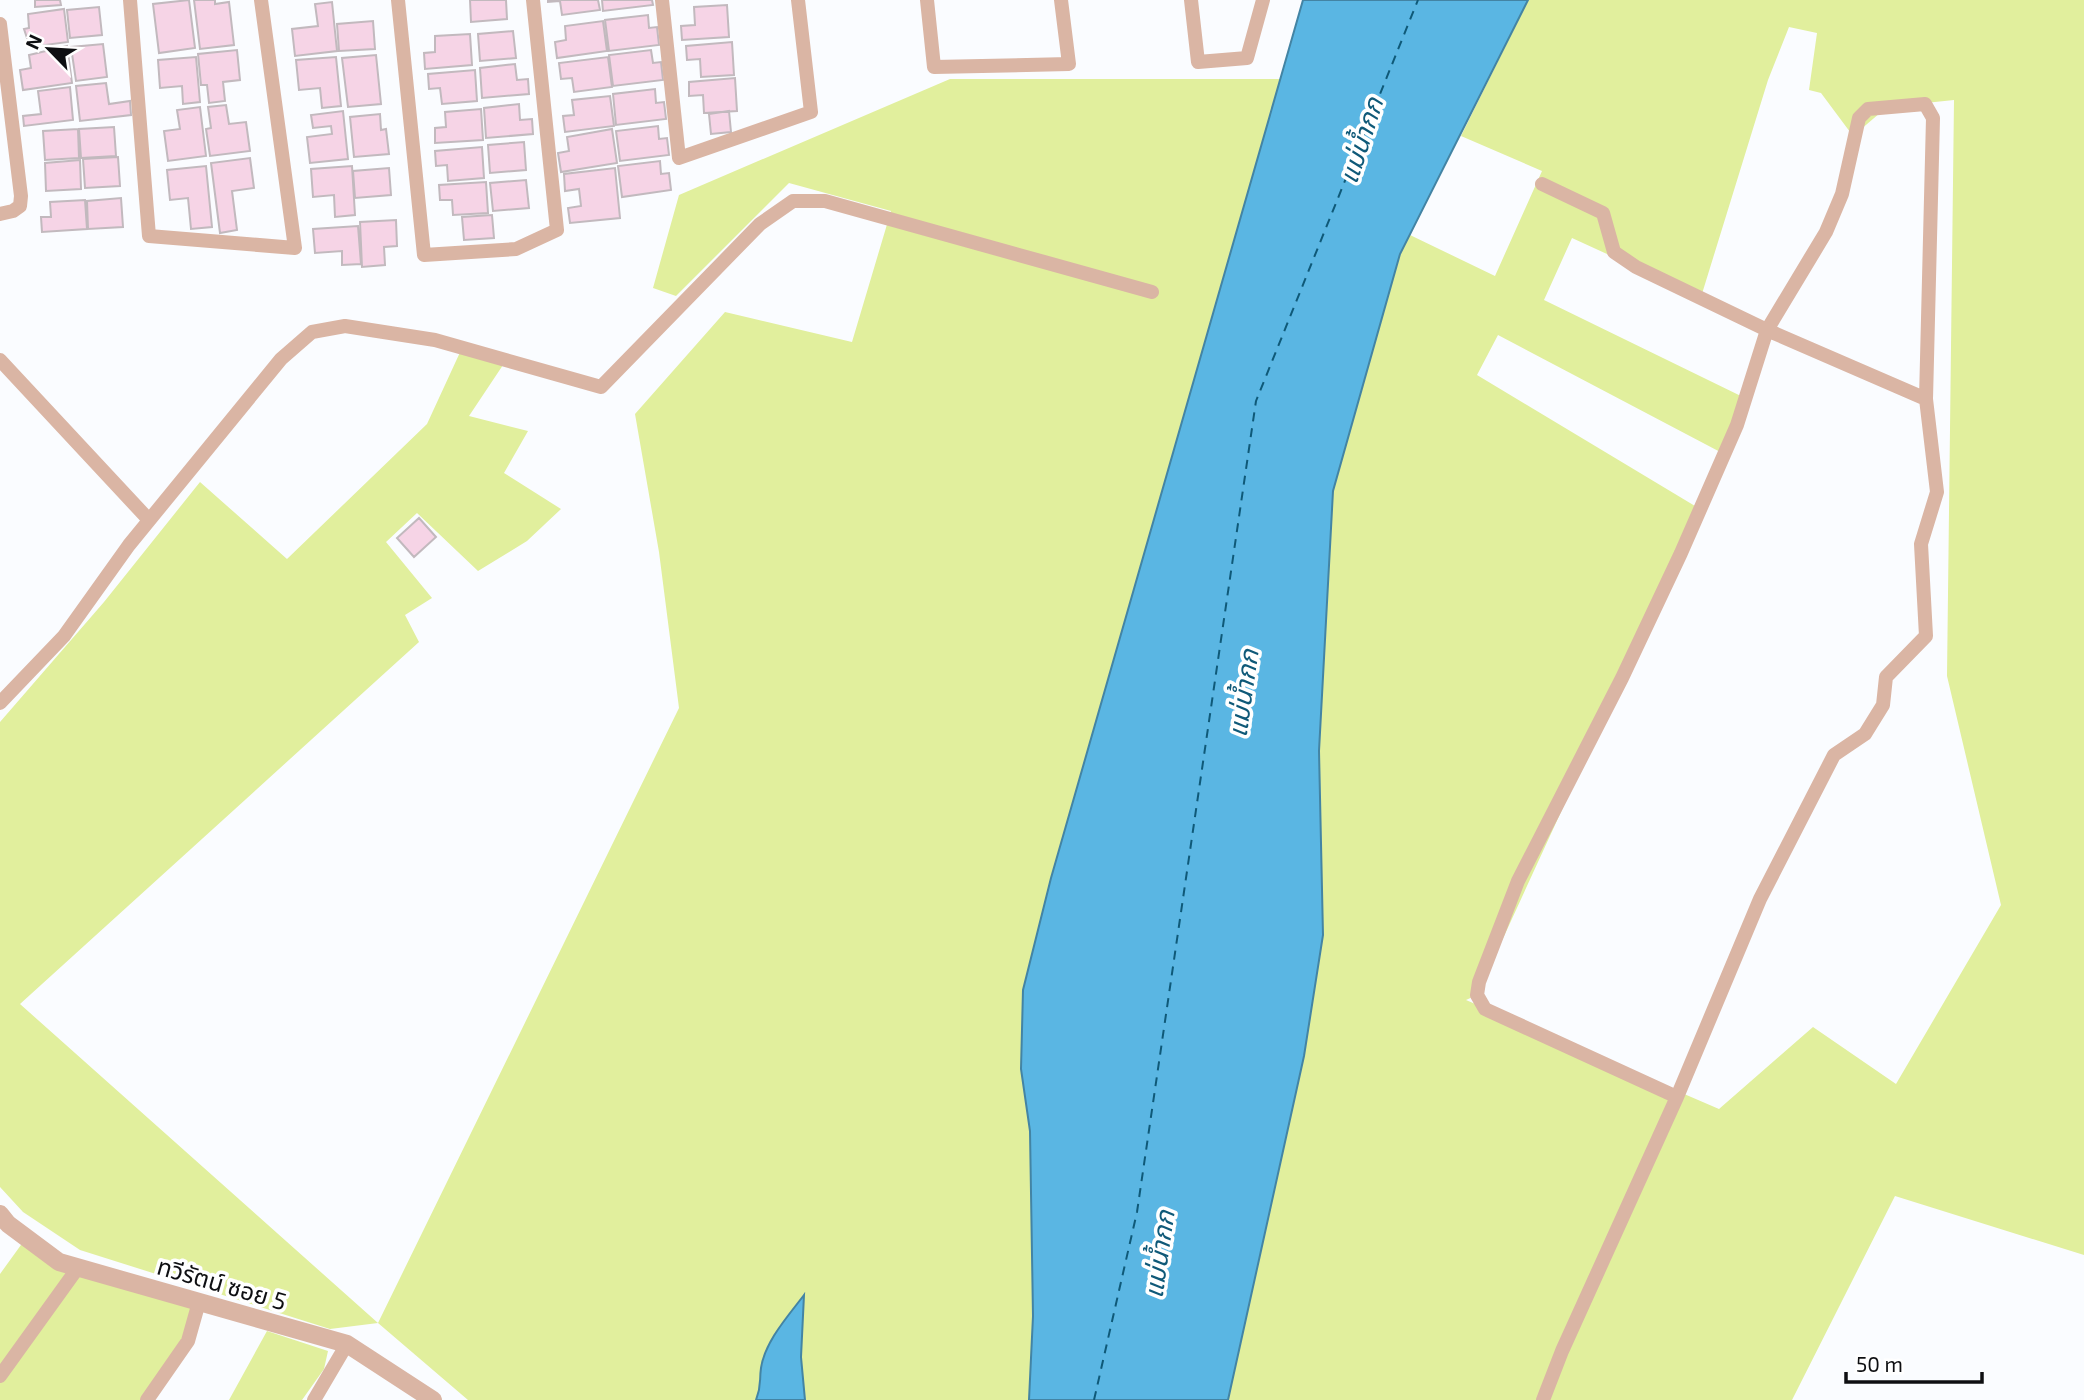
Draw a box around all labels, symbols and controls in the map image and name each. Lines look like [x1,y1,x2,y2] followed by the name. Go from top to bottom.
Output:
[14,14,84,84] north arrow
[20,31,46,53] text: N
[1331,92,1389,187] water label: แม่น้ำกก
[1220,646,1264,739] water label: แม่น้ำกก
[1136,1207,1180,1300] water label: แม่น้ำกก
[154,1251,290,1315] street label: ทวีรัตน์ ซอย 5
[1846,1340,1982,1384] scale bar
[1856,1351,1903,1376] text: 50 m

